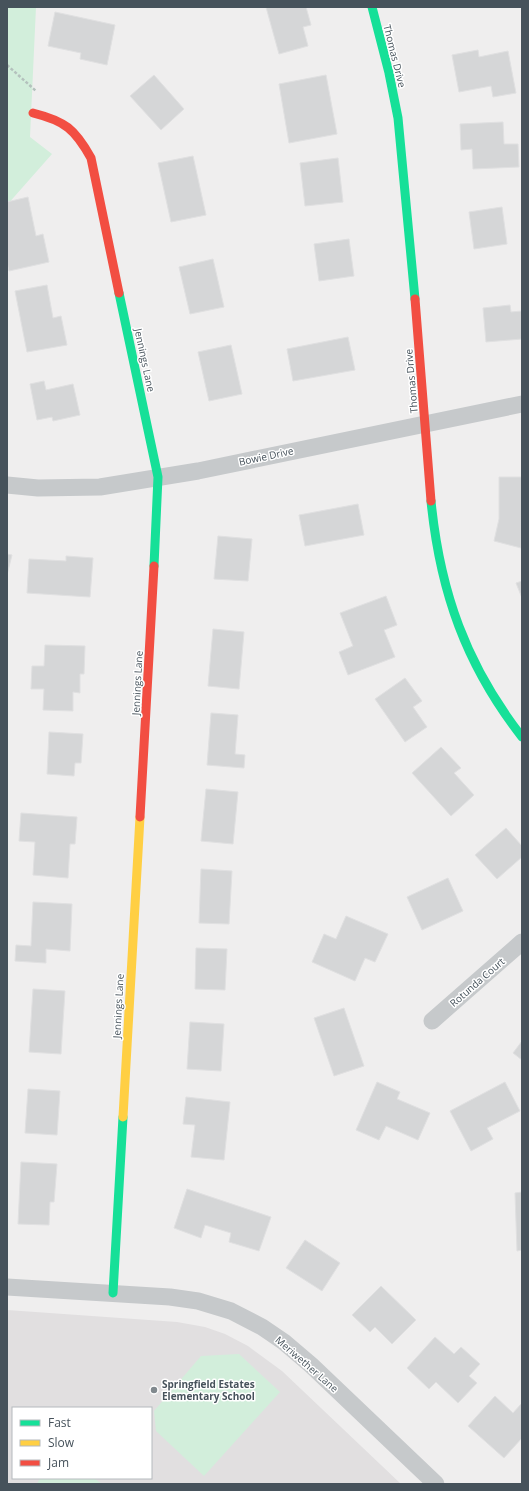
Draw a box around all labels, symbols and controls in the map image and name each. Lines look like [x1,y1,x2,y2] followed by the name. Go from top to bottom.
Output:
[380,23,410,89] street label: Thomas Drive
[131,326,159,393] street label: Jennings Lane
[401,348,421,414] street label: Thomas Drive
[237,443,295,469] street label: Bowie Drive
[128,650,146,717] street label: Jennings Lane
[447,954,508,1010] street label: Rotunda Court
[109,973,127,1040] street label: Jennings Lane
[273,1333,342,1395] street label: Meriwether Lane
[162,1377,255,1403] place label: Springfield Estates Elementary School
[149,1385,159,1395] marker: Springfield Estates Elementary School
[12,1407,152,1479] legend
[48,1414,71,1431] text: Fast
[48,1434,75,1451] text: Slow
[47,1454,69,1471] text: Jam

